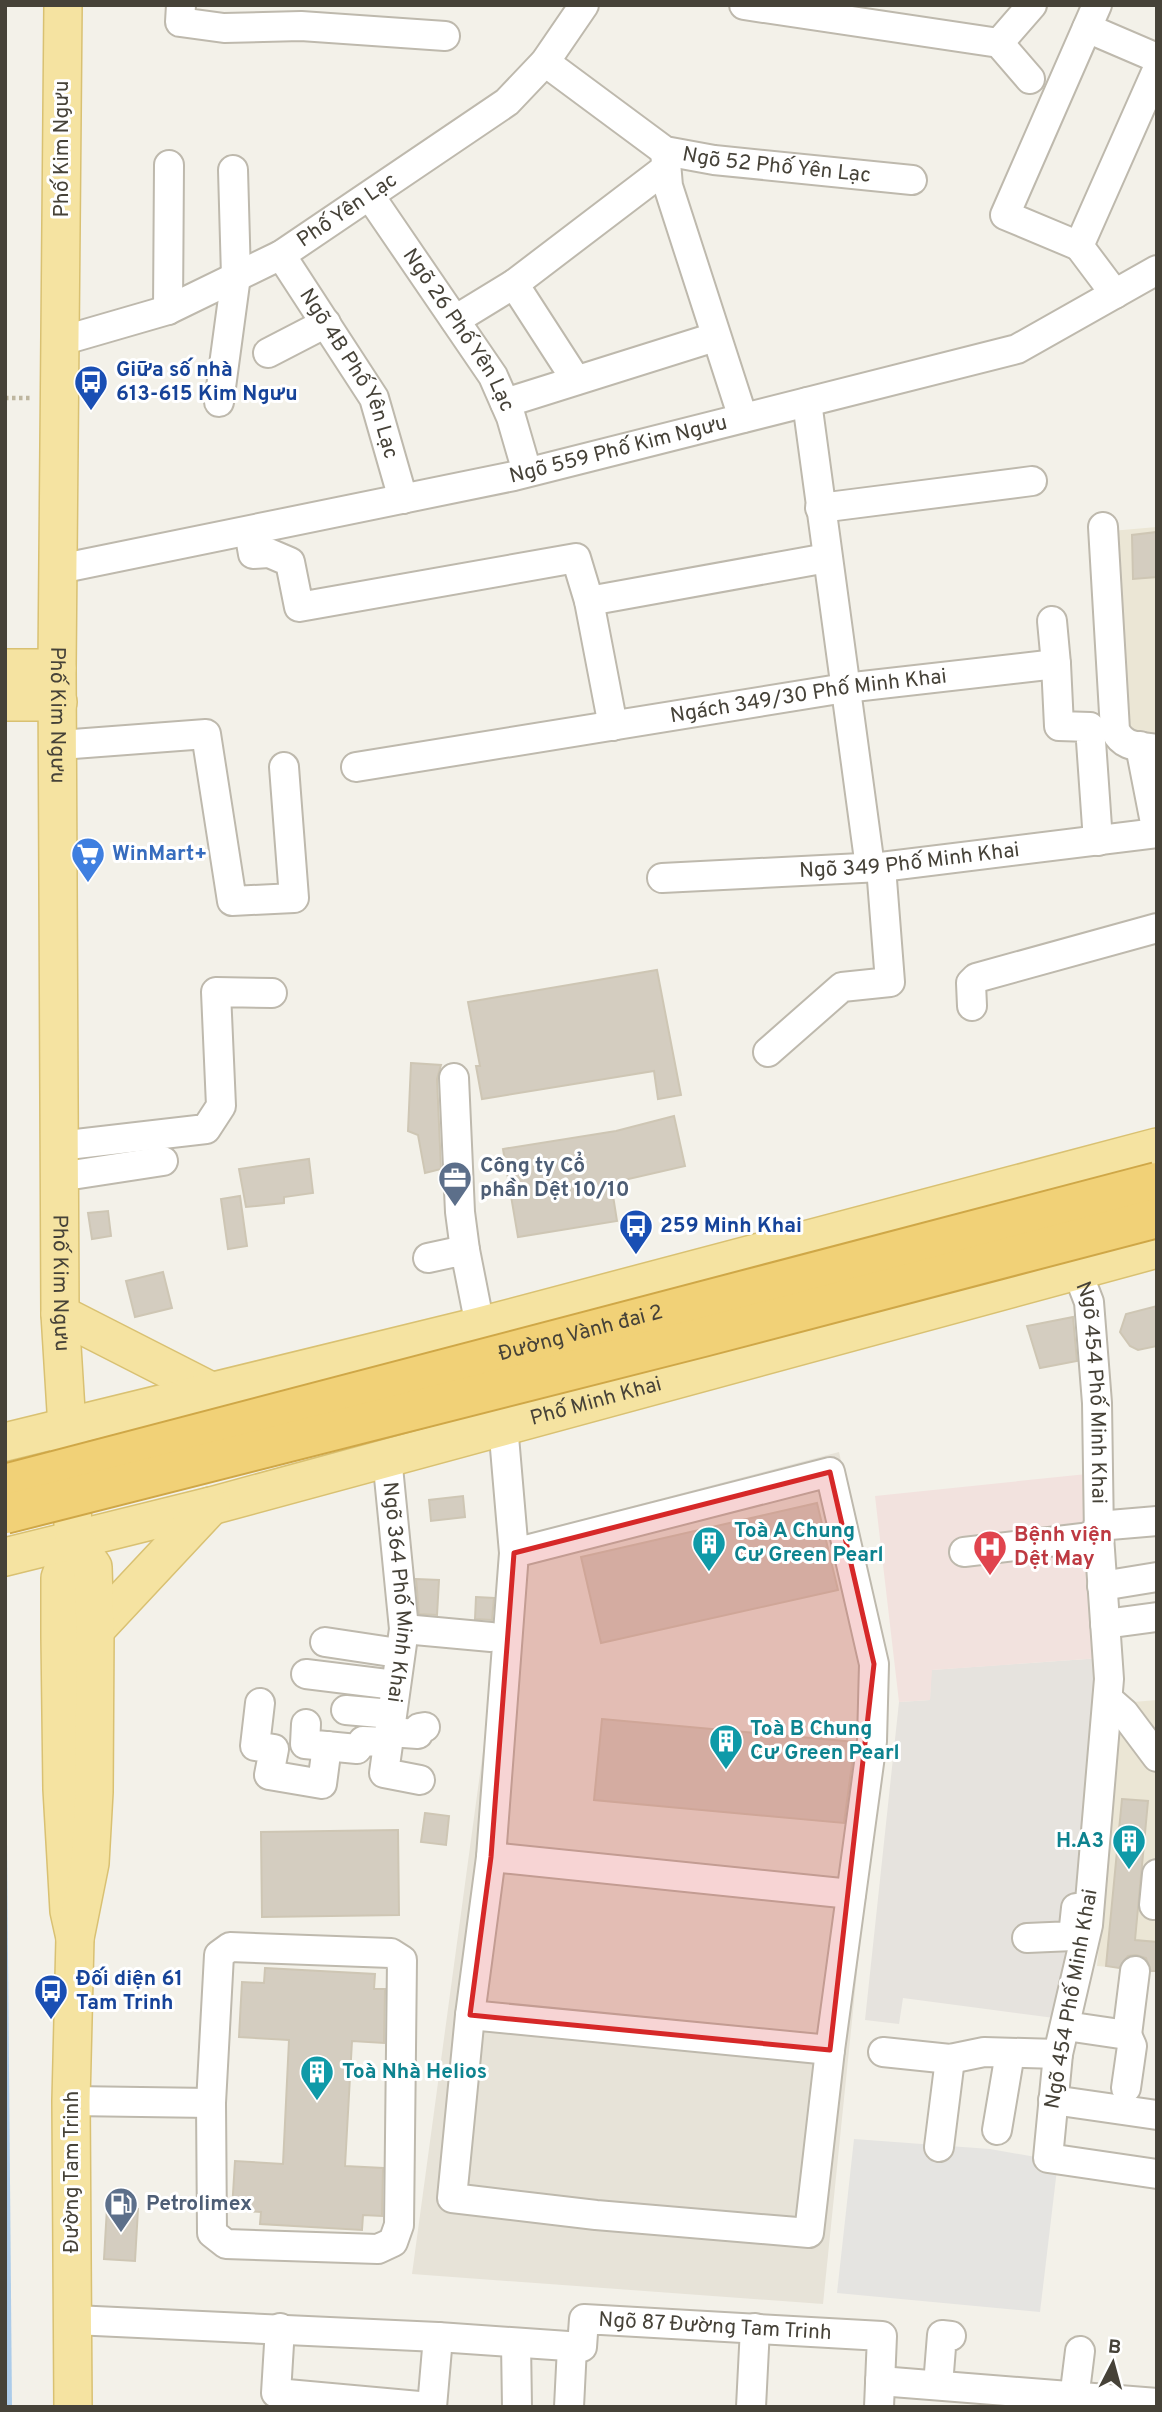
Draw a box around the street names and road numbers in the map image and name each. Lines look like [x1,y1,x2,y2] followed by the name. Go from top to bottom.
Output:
[49,81,76,217] street label: Phố Kim Ngưu
[680,141,872,189] street label: Ngõ 52 Phố Yên Lạc
[292,167,403,254] street label: Phố Yên Lạc
[396,243,520,416] street label: Ngõ 26 Phố Yên Lạc
[293,283,404,462] street label: Ngõ 4B Phố Yên Lạc
[506,409,730,490] street label: Ngõ 559 Phố Kim Ngưu
[43,646,71,784] street label: Phố Kim Ngưu
[668,663,948,730] street label: Ngách 349/30 Phố Minh Khai
[798,837,1021,885] street label: Ngõ 349 Phố Minh Khai
[46,1214,76,1352] street label: Phố Kim Ngưu
[1069,1278,1112,1504] street label: Ngõ 454 Phố Minh Khai
[495,1299,666,1368] street label: Đường Vành đai 2
[527,1371,665,1432] street label: Phố Minh Khai
[376,1481,418,1704] street label: Ngõ 364 Phố Minh Khai
[1039,1887,1105,2111] street label: Ngõ 454 Phố Minh Khai
[59,2091,86,2253] street label: Đường Tam Trinh
[598,2306,832,2347] street label: Ngõ 87 Đường Tam Trinh

